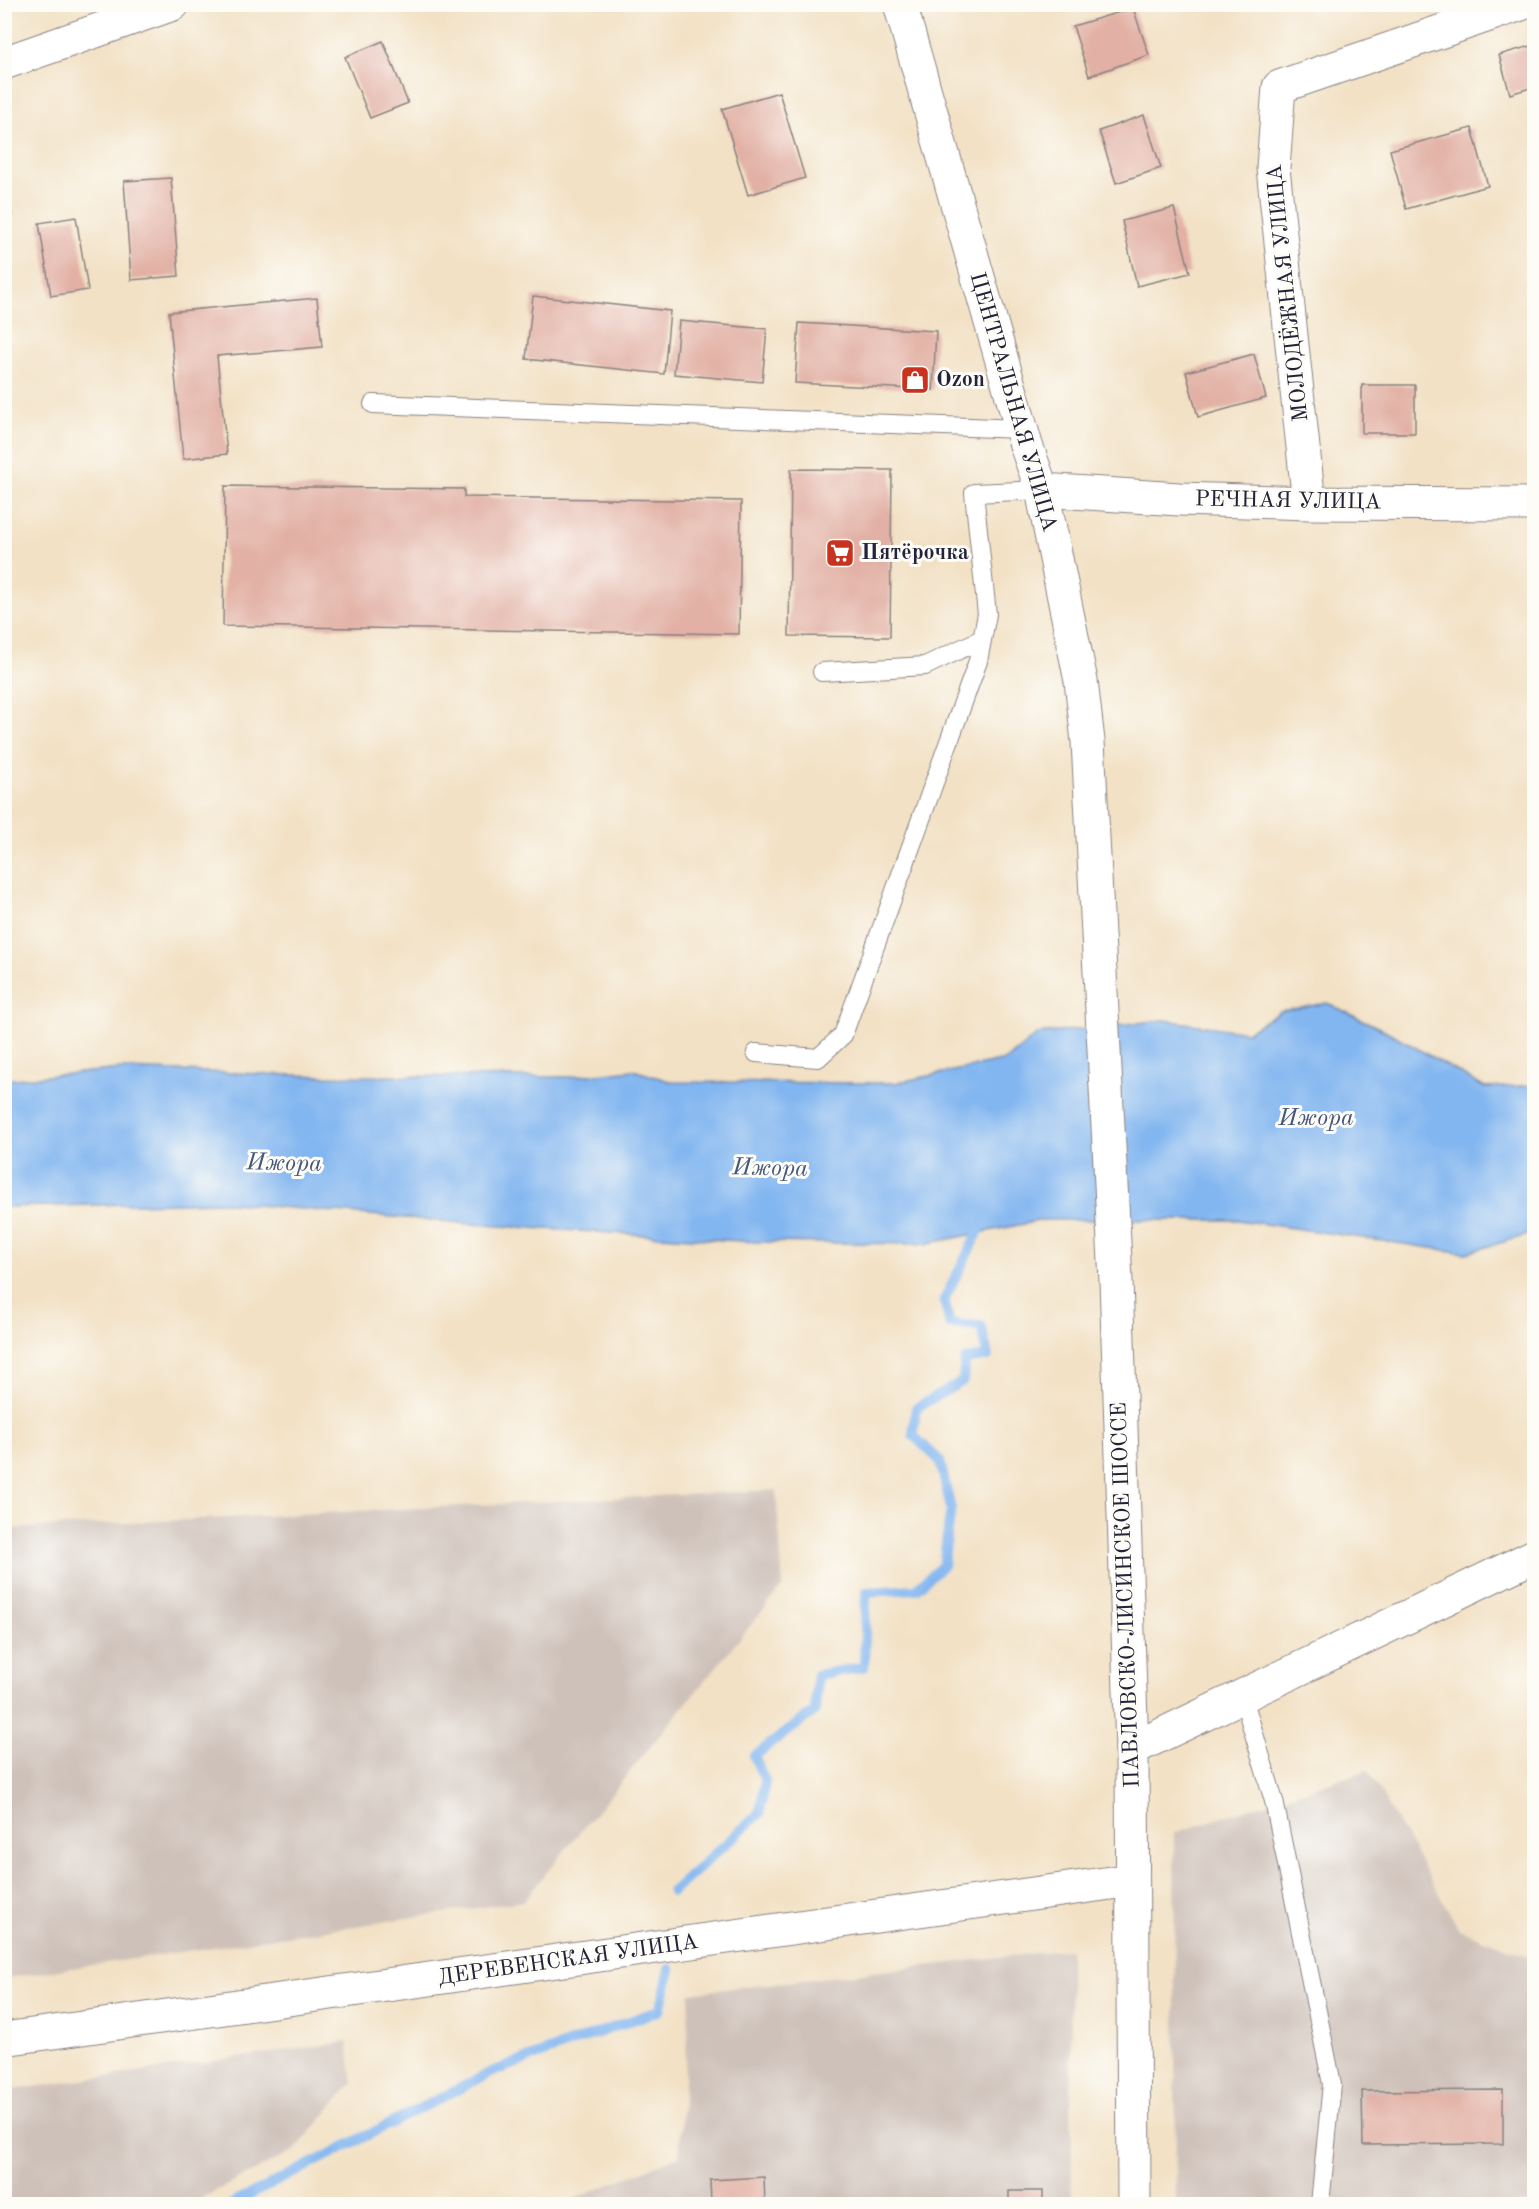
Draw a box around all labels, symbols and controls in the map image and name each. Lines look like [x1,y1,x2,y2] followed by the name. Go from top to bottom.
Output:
[1261,163,1312,423] street label: МОЛОДЁЖНАЯ УЛИЦА
[965,270,1061,534] street label: ЦЕНТРАЛЬНАЯ УЛИЦА
[899,364,931,396] shop icon: Ozon
[936,369,985,391] place label: Ozon
[1195,488,1382,514] street label: РЕЧНАЯ УЛИЦА
[824,537,856,569] supermarket icon: Пятёрочка
[861,542,969,564] place label: Пятёрочка
[1277,1107,1354,1131] water label: Ижора
[245,1151,322,1177] water label: Ижора
[731,1156,808,1182] water label: Ижора
[1108,1402,1144,1788] street label: ПАВЛОВСКО-ЛИСИНСКОЕ ШОССЕ
[437,1931,700,1989] street label: ДЕРЕВЕНСКАЯ УЛИЦА

